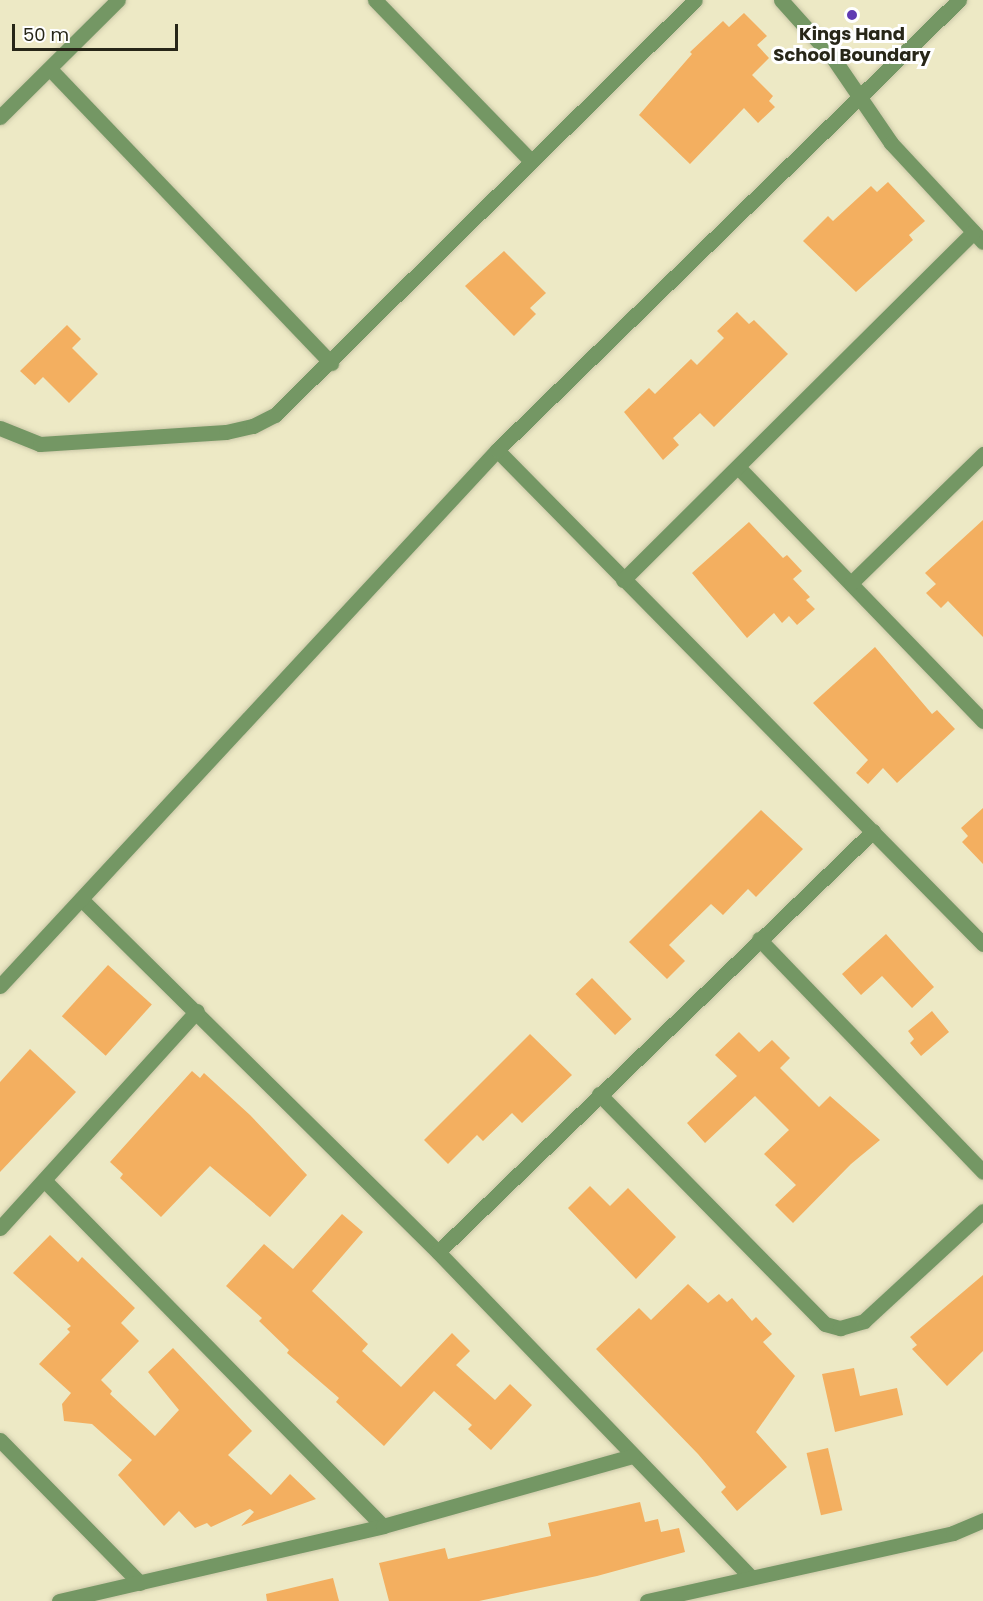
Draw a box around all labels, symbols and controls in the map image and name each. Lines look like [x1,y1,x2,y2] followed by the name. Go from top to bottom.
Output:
[845,8,859,22] marker: Kings Hand School Boundary
[15,12,182,50] scale bar
[23,22,69,47] text: 50 m
[773,24,931,66] place label: Kings Hand School Boundary

